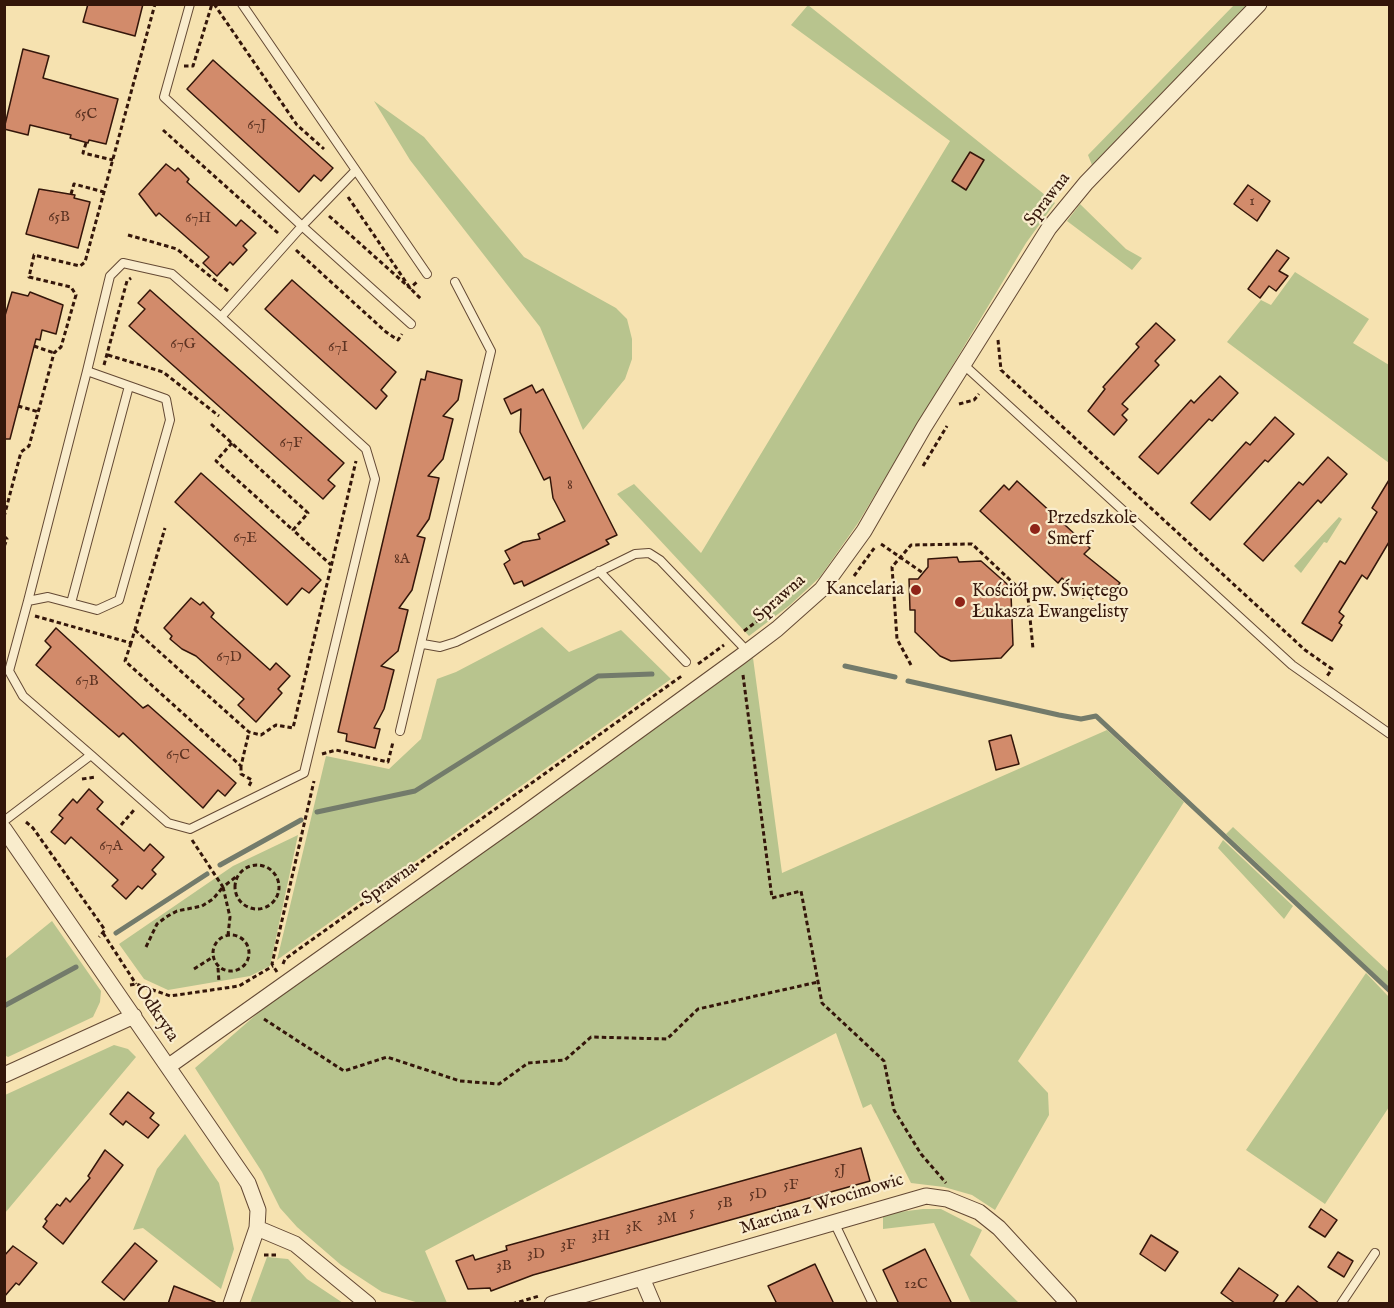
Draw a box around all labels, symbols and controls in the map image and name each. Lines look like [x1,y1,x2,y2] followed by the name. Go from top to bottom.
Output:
[75,106,97,124] house number: 65C
[247,117,267,135] house number: 67J
[1020,169,1076,231] street label: Sprawna
[1249,193,1255,211] house number: 1
[48,209,70,227] house number: 65B
[185,210,211,228] house number: 67H
[170,336,196,354] house number: 67G
[328,339,348,357] house number: 67I
[280,435,302,453] house number: 67F
[567,477,573,495] house number: 8
[1047,508,1137,550] place label: Przedszkole Smerf
[1028,522,1042,536] marker: Przedszkole Smerf
[233,530,257,548] house number: 67E
[394,551,410,569] house number: 8A
[749,570,811,628] street label: Sprawna
[826,579,904,601] place label: Kancelaria
[972,581,1128,624] place label: Kościół pw. Świętego Łukasza Ewangelisty
[909,583,923,597] marker: Kancelaria
[953,595,967,609] marker: Kościół pw. Świętego Łukasza Ewangelisty
[216,649,242,667] house number: 67D
[75,673,99,691] house number: 67B
[166,747,190,765] house number: 67C
[99,838,123,856] house number: 67A
[358,857,422,911] street label: Sprawna
[129,982,183,1046] street label: Odkryta
[834,1162,846,1180] house number: 5J
[738,1170,906,1240] street label: Marcina z Wrocimowic
[784,1177,798,1195] house number: 5F
[749,1186,767,1204] house number: 5D
[717,1195,733,1213] house number: 5B
[689,1204,695,1222] house number: 5
[657,1210,677,1228] house number: 3M
[626,1219,642,1237] house number: 3K
[592,1228,610,1246] house number: 3H
[560,1237,576,1255] house number: 3F
[527,1246,545,1264] house number: 3D
[496,1258,512,1276] house number: 3B
[904,1276,928,1294] house number: 12C

